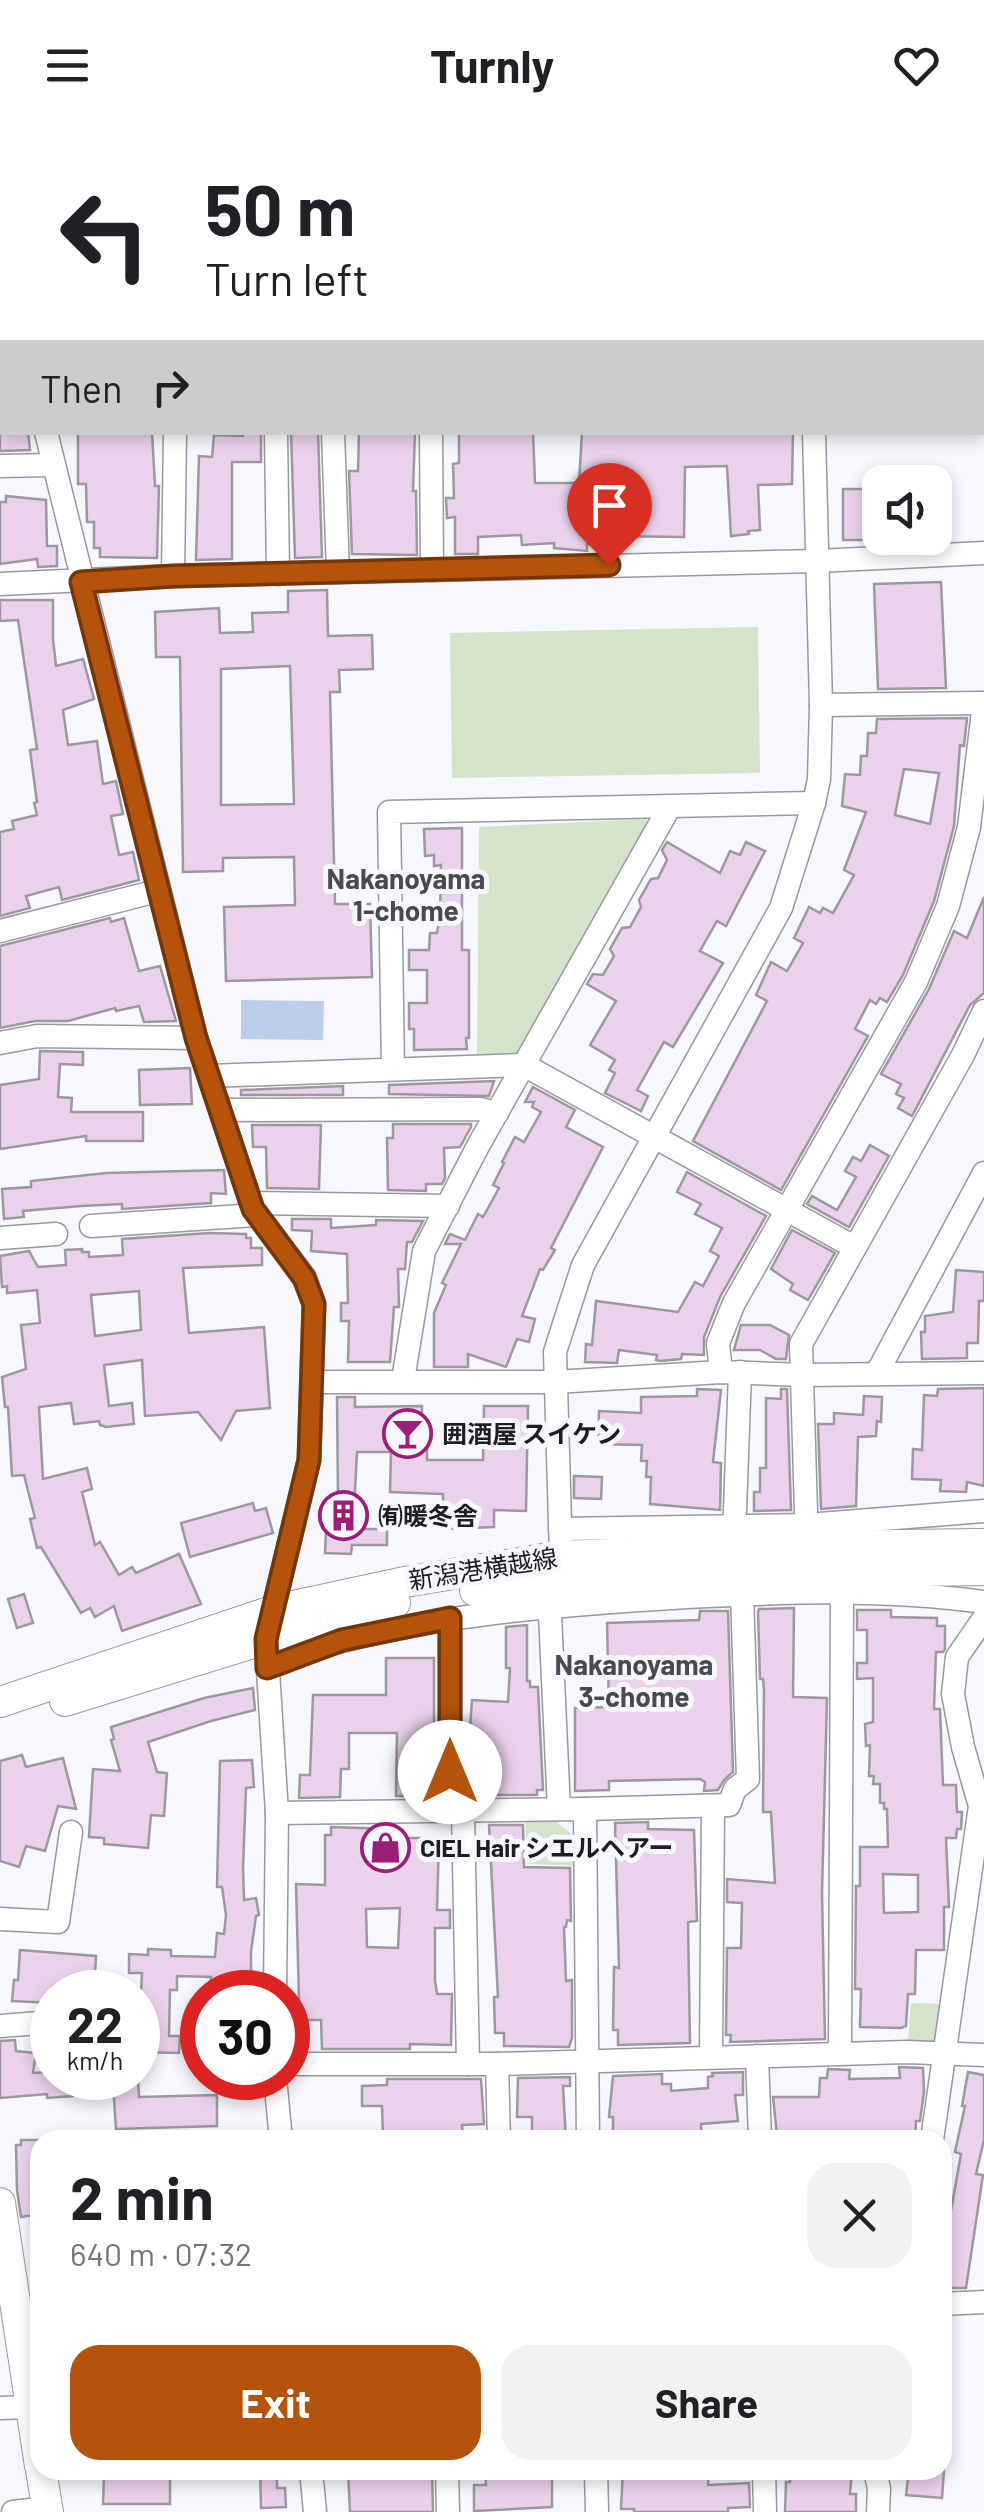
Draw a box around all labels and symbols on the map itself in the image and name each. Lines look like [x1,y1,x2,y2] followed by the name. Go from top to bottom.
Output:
[567,463,652,566] pin
[327,861,485,927] district label: Nakanoyama 1-chome
[381,1408,433,1460] bar icon: 囲酒屋 スイケン
[442,1418,621,1448] place label: 囲酒屋 スイケン
[317,1490,369,1542] building icon: ㈲暖冬舎
[378,1500,478,1530] place label: ㈲暖冬舎
[406,1541,559,1595] street label: 新潟港横越線
[555,1647,713,1713] district label: Nakanoyama 3-chome
[398,1720,502,1824] position arrow
[359,1822,411,1874] shop icon: ClEL Hair シエルヘアー
[420,1832,674,1862] place label: ClEL Hair シエルヘアー
[180,1970,310,2100] speed limit sign: 30

